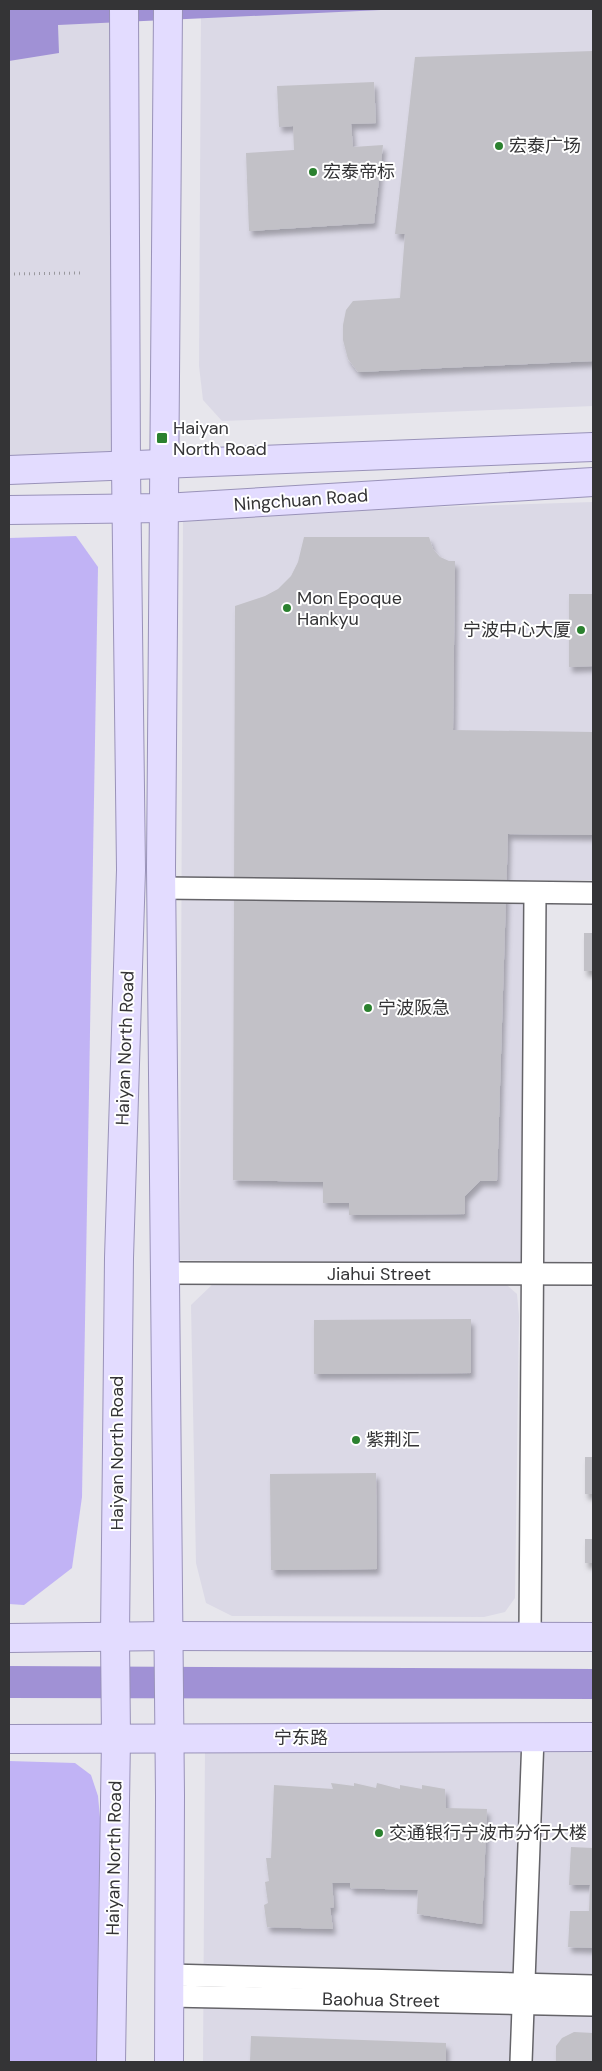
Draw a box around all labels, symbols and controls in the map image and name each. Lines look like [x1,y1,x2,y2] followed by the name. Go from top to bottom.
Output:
[509,134,581,158] place label: 宏泰广场
[493,140,505,152] marker: 宏泰广场
[323,160,395,184] place label: 宏泰帝标
[307,166,319,178] marker: 宏泰帝标
[173,416,267,461] place label: Haiyan North Road
[155,431,169,445] marker: Haiyan North Road
[233,483,369,517] street label: Ningchuan Road
[297,586,402,631] place label: Mon Epoque Hankyu
[281,602,293,614] marker: Mon Epoque Hankyu
[463,618,571,642] place label: 宁波中心大厦
[575,624,587,636] marker: 宁波中心大厦
[110,970,140,1126] street label: Haiyan North Road
[378,996,450,1020] place label: 宁波阪急
[362,1002,374,1014] marker: 宁波阪急
[327,1262,431,1286] street label: Jiahui Street
[105,1376,129,1530] street label: Haiyan North Road
[366,1428,420,1452] place label: 紫荆汇
[350,1434,362,1446] marker: 紫荆汇
[274,1726,328,1750] street label: 宁东路
[101,1780,127,1936] street label: Haiyan North Road
[389,1821,587,1845] place label: 交通银行宁波市分行大楼
[373,1827,385,1839] marker: 交通银行宁波市分行大楼
[322,1987,440,2013] street label: Baohua Street

